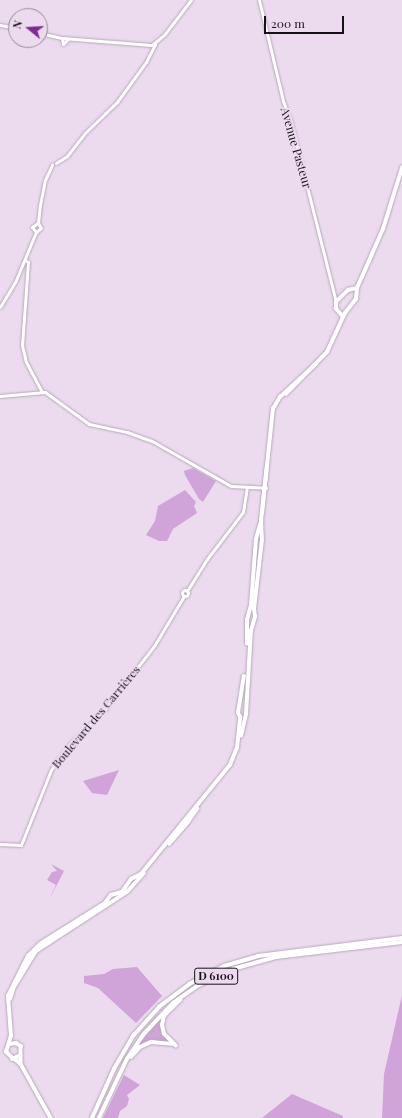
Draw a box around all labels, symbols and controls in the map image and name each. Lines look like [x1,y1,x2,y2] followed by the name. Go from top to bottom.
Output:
[8,8,48,48] north arrow
[266,8,346,34] scale bar
[271,15,305,31] text: 200 m
[9,18,25,31] text: N
[278,106,314,190] street label: Avenue Pasteur
[49,663,143,771] street label: Boulevard des Carrières
[194,967,238,985] road number: D 6100

